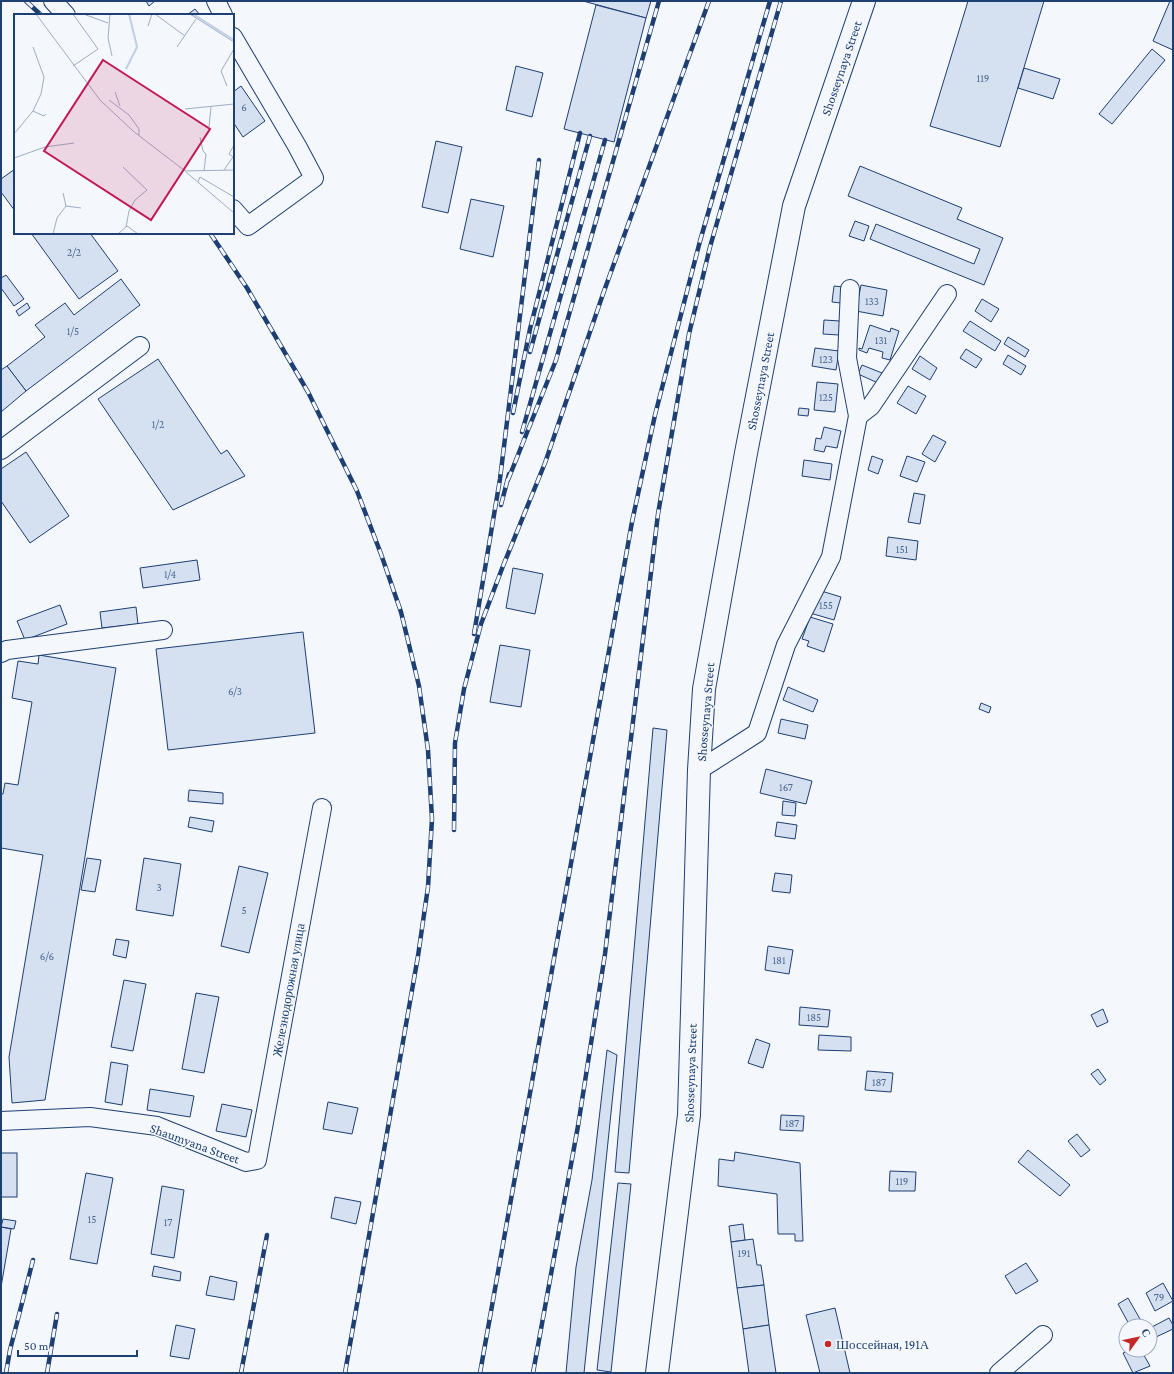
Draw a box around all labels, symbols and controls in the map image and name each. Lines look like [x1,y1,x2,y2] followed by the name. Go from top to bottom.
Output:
[14,14,234,234] inset map
[818,18,865,117] street label: Shosseynaya Street
[977,72,989,84] house number: 119
[241,101,247,113] house number: 6
[67,246,81,258] house number: 2/2
[865,295,879,307] house number: 133
[67,325,79,337] house number: 1/5
[744,330,777,431] street label: Shosseynaya Street
[875,334,888,346] house number: 131
[819,353,833,365] house number: 123
[819,391,833,403] house number: 125
[152,418,164,430] house number: 1/2
[896,543,909,555] house number: 151
[164,568,176,580] house number: 1/4
[819,599,833,611] house number: 155
[694,661,717,762] street label: Shosseynaya Street
[228,685,242,697] house number: 6/3
[779,781,793,793] house number: 167
[156,881,162,893] house number: 3
[241,904,247,916] house number: 5
[269,922,308,1058] street label: Железнодорожная улица
[40,950,54,962] house number: 6/6
[772,954,786,966] house number: 181
[807,1011,821,1023] house number: 185
[681,1023,700,1123] street label: Shosseynaya Street
[872,1076,886,1088] house number: 187
[785,1117,799,1129] house number: 187
[148,1120,242,1167] street label: Shaumyana Street
[896,1175,908,1187] house number: 119
[88,1213,96,1225] house number: 15
[164,1216,172,1228] house number: 17
[738,1247,751,1259] house number: 191
[1154,1291,1164,1303] house number: 79
[1118,1318,1158,1358] north arrow
[1139,1326,1154,1339] text: С
[18,1332,137,1358] scale bar
[836,1337,930,1352] place label: Шоссейная, 191А
[24,1339,49,1353] text: 50 m
[823,1339,833,1349] marker: Шоссейная, 191А

